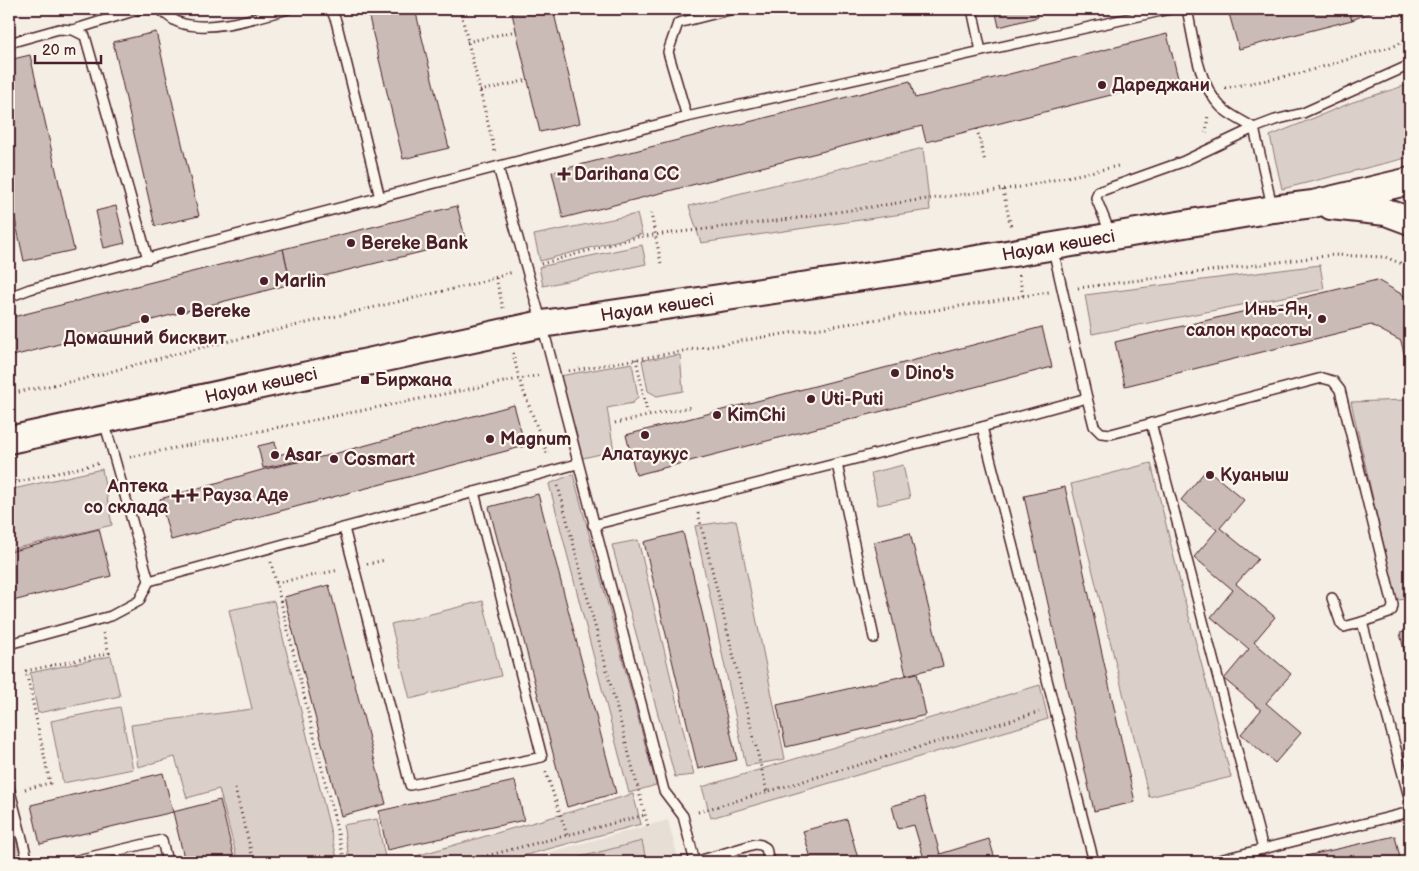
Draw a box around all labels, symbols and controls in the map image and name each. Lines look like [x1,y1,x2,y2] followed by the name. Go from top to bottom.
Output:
[35,32,101,64] scale bar
[42,41,76,60] text: 20 m
[1112,75,1210,96] place label: Дареджани
[1096,79,1108,91] marker: Дареджани
[574,164,680,185] place label: Darihana CC
[558,168,570,180] marker: Darihana CC
[1000,226,1117,266] street label: Науаи көшесі
[361,233,468,254] place label: Bereke Bank
[345,237,357,249] marker: Bereke Bank
[274,271,326,292] place label: Marlin
[258,275,270,287] marker: Marlin
[599,289,715,326] street label: Науаи көшесі
[1186,299,1312,341] place label: Инь-Ян, салон красоты
[191,301,251,322] place label: Bereke
[175,305,187,317] marker: Bereke
[139,313,151,325] marker: Домашний бисквит
[1316,313,1328,325] marker: Инь-Ян, салон красоты
[63,328,227,349] place label: Домашний бисквит
[203,363,319,408] street label: Науаи көшесі
[905,363,954,384] place label: Dino's
[889,367,901,379] marker: Dino's
[375,370,453,391] place label: Биржана
[359,374,371,386] marker: Биржана
[821,389,883,410] place label: Uti-Puti
[805,393,817,405] marker: Uti-Puti
[727,405,786,426] place label: KimChi
[711,409,723,421] marker: KimChi
[500,429,571,450] place label: Magnum
[639,429,651,441] marker: Алатаукус
[484,433,496,445] marker: Magnum
[601,444,688,465] place label: Алатаукус
[284,445,323,466] place label: Asar
[269,449,281,461] marker: Asar
[344,449,415,470] place label: Cosmart
[328,453,340,465] marker: Cosmart
[1220,465,1289,486] place label: Куаныш
[1204,469,1216,481] marker: Куаныш
[84,476,169,518] place label: Аптека со склада
[202,485,289,506] place label: Рауза Аде
[186,489,198,501] marker: Рауза Аде
[172,490,184,502] marker: Аптека со склада

